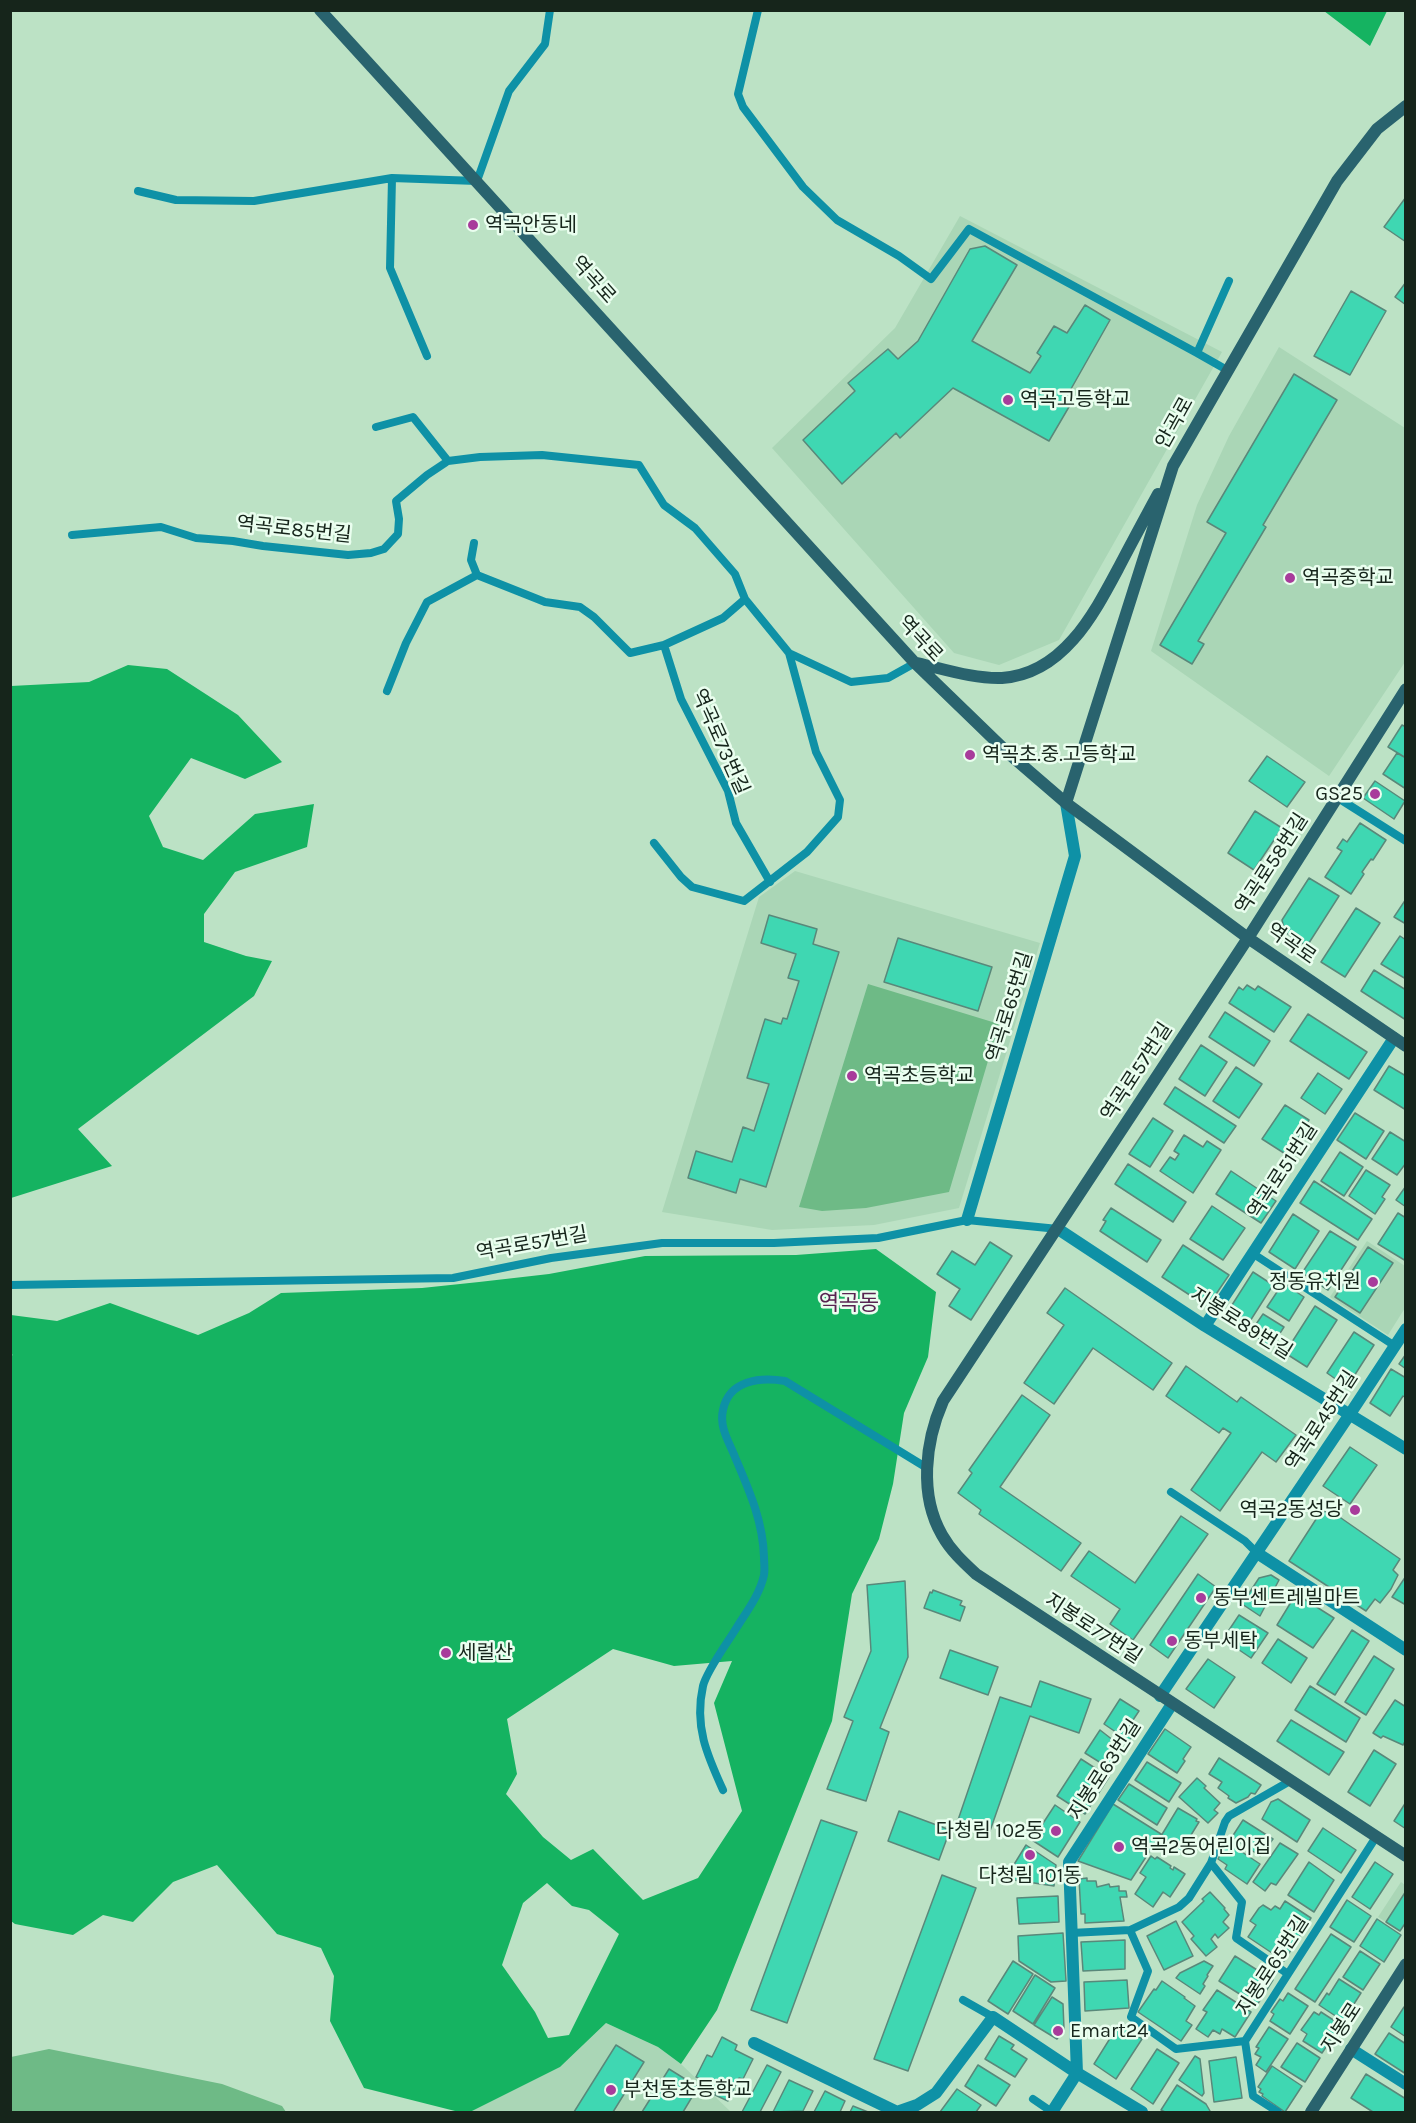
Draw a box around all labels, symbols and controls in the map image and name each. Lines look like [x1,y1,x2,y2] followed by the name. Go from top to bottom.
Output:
[485,213,577,237] place label: 역곡안동네
[466,218,480,232] marker: 역곡안동네
[566,251,620,309] street label: 역곡로
[1020,388,1130,412] place label: 역곡고등학교
[1001,393,1015,407] marker: 역곡고등학교
[1151,393,1199,453] street label: 안곡로
[235,512,353,548] street label: 역곡로85번길
[1302,566,1394,590] place label: 역곡중학교
[1283,571,1297,585] marker: 역곡중학교
[892,611,948,667] street label: 역곡로
[686,685,754,799] street label: 역곡로73번길
[982,743,1136,767] place label: 역곡초.중.고등학교
[963,748,977,762] marker: 역곡초.중.고등학교
[1315,782,1363,806] place label: GS25
[1368,787,1382,801] marker: GS25
[1230,809,1314,919] street label: 역곡로58번길
[1262,918,1320,970] street label: 역곡로
[982,949,1038,1065] street label: 역곡로65번길
[1096,1018,1178,1126] street label: 역곡로57번길
[864,1064,974,1088] place label: 역곡초등학교
[845,1069,859,1083] marker: 역곡초등학교
[1243,1118,1323,1224] street label: 역곡로51번길
[474,1222,590,1266] street label: 역곡로57번길
[1269,1270,1361,1294] place label: 정동유치원
[1366,1275,1380,1289] marker: 정동유치원
[1186,1283,1296,1365] street label: 지봉로89번길
[819,1291,879,1317] district label: 역곡동
[1281,1366,1363,1476] street label: 역곡로45번길
[1239,1498,1343,1522] place label: 역곡2동성당
[1348,1503,1362,1517] marker: 역곡2동성당
[1213,1586,1360,1610] place label: 동부센트레빌마트
[1040,1589,1146,1669] street label: 지봉로77번길
[1194,1591,1208,1605] marker: 동부센트레빌마트
[1184,1629,1258,1653] place label: 동부세탁
[1165,1634,1179,1648] marker: 동부세탁
[458,1641,513,1665] place label: 세럴산
[439,1646,453,1660] marker: 세럴산
[1064,1715,1146,1825] street label: 지봉로63번길
[936,1819,1044,1843] place label: 다청림 102동
[1049,1824,1063,1838] marker: 다청림 102동
[1131,1835,1271,1859] place label: 역곡2동어린이집
[1112,1840,1126,1854] marker: 역곡2동어린이집
[1023,1848,1037,1862] marker: 다청림 101동
[978,1864,1082,1888] place label: 다청림 101동
[1232,1911,1314,2021] street label: 지봉로65번길
[1317,1998,1367,2058] street label: 지봉로
[1070,2019,1148,2043] place label: Emart24
[1051,2024,1065,2038] marker: Emart24
[623,2078,752,2102] place label: 부천동초등학교
[604,2083,618,2097] marker: 부천동초등학교

